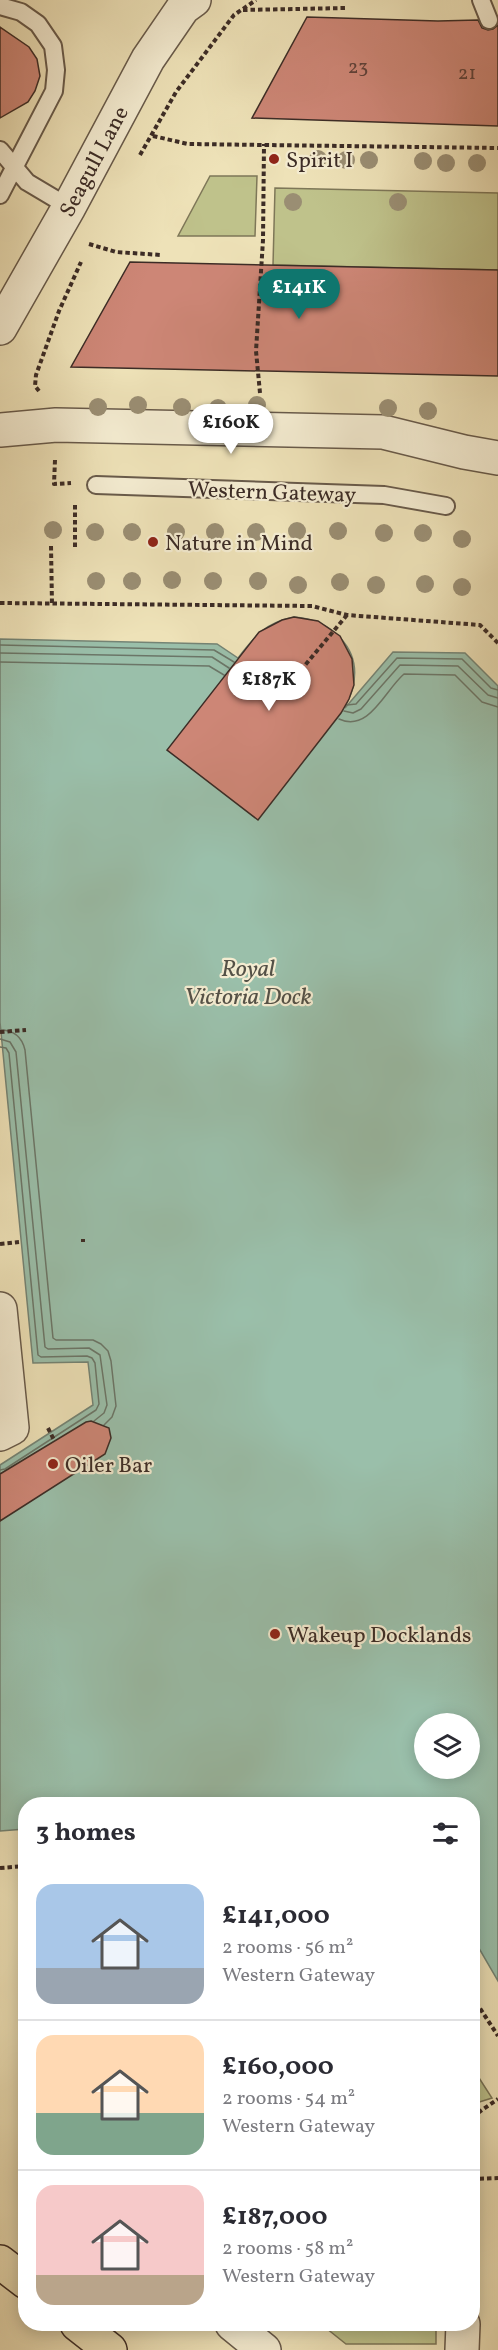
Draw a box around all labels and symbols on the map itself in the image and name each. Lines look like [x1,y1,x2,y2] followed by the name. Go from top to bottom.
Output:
[348,54,368,82] house number: 23
[458,60,476,88] house number: 21
[53,101,137,223] street label: Seagull Lane
[286,146,353,177] place label: Spirit I
[267,152,281,166] marker: Spirit I
[257,269,341,320] pin: £141K
[189,404,273,455] pin: £160K
[187,475,357,512] street label: Western Gateway
[165,529,313,560] place label: Nature in Mind
[146,535,160,549] marker: Nature in Mind
[227,661,311,712] pin: £187K
[184,953,312,1015] water label: Royal Victoria Dock
[65,1451,152,1482] place label: Oiler Bar
[46,1457,60,1471] marker: Oiler Bar
[287,1621,472,1652] place label: Wakeup Docklands
[268,1627,282,1641] marker: Wakeup Docklands

